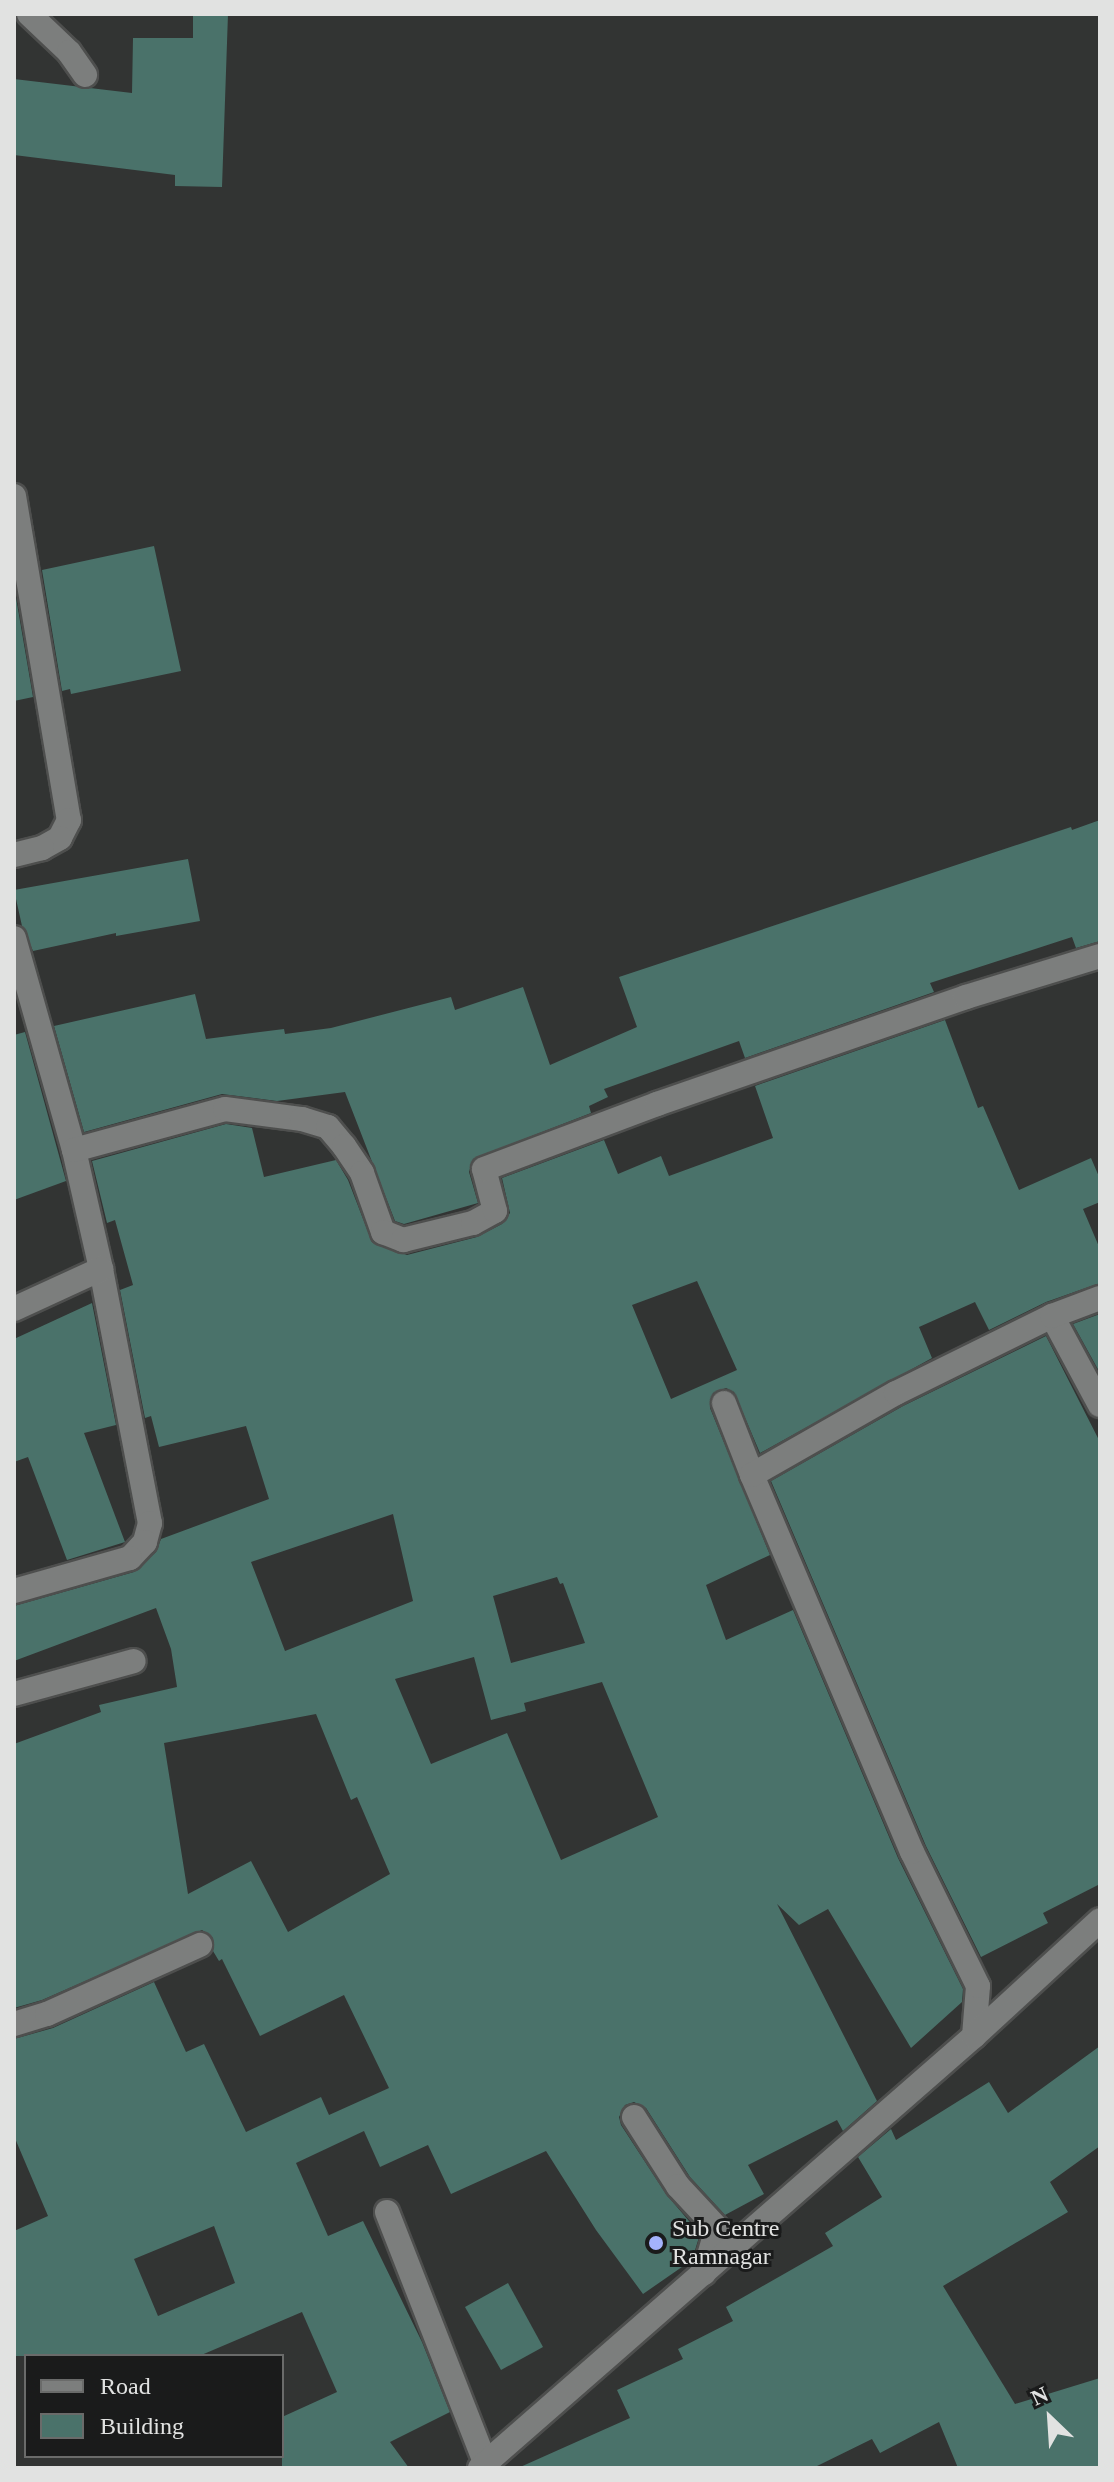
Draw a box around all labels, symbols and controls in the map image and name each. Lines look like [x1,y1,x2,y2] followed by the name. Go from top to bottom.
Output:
[672,2215,779,2271] place label: Sub Centre Ramnagar
[647,2234,665,2252] marker: Sub Centre Ramnagar
[24,2354,284,2458] legend
[100,2373,151,2399] text: Road
[1010,2378,1090,2458] north arrow
[1027,2381,1052,2410] text: N
[100,2413,184,2439] text: Building

